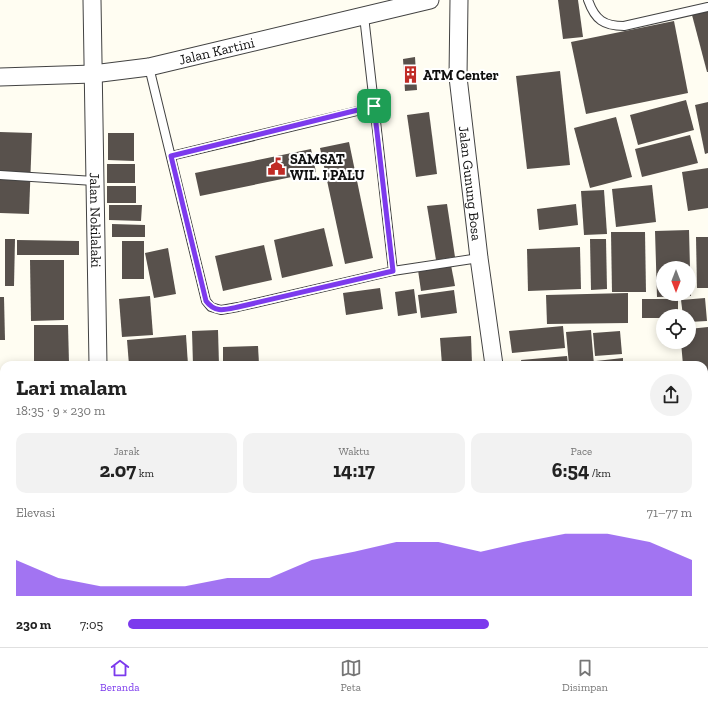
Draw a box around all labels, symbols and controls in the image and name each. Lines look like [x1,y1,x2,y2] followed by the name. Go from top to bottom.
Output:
[177,34,256,68] street label: Jalan Kartini
[400,65,420,85] building icon: ATM Center
[423,67,499,84] place label: ATM Center
[357,89,391,123] pin
[363,95,385,117] icon: arrive
[455,125,485,242] street label: Jalan Gunung Bosa
[290,151,365,184] place label: SAMSAT WIL. I PALU
[267,157,287,177] public building icon: SAMSAT WIL. I PALU
[86,172,105,268] street label: Jalan Nokilalaki
[656,261,696,301] north arrow
[656,261,696,349] map controls
[656,309,696,349] button: locate
[16,374,127,401] text: Lari malam
[650,374,692,416] button: share
[16,403,105,418] text: 18:35 · 9 × 230 m
[114,445,140,458] text: Jarak
[338,445,370,458] text: Waktu
[570,445,592,458] text: Pace
[99,458,136,482] text: 2.07
[333,458,375,482] text: 14:17
[552,458,589,482] text: 6:54
[136,467,154,480] text: km
[589,467,611,480] text: /km
[16,505,55,520] text: Elevasi
[647,505,692,520] text: 71–77 m
[16,617,51,632] text: 230 m
[80,617,103,632] text: 7:05
[100,657,140,694] tab: Beranda
[340,657,362,694] tab: Peta
[562,657,608,694] tab: Disimpan

